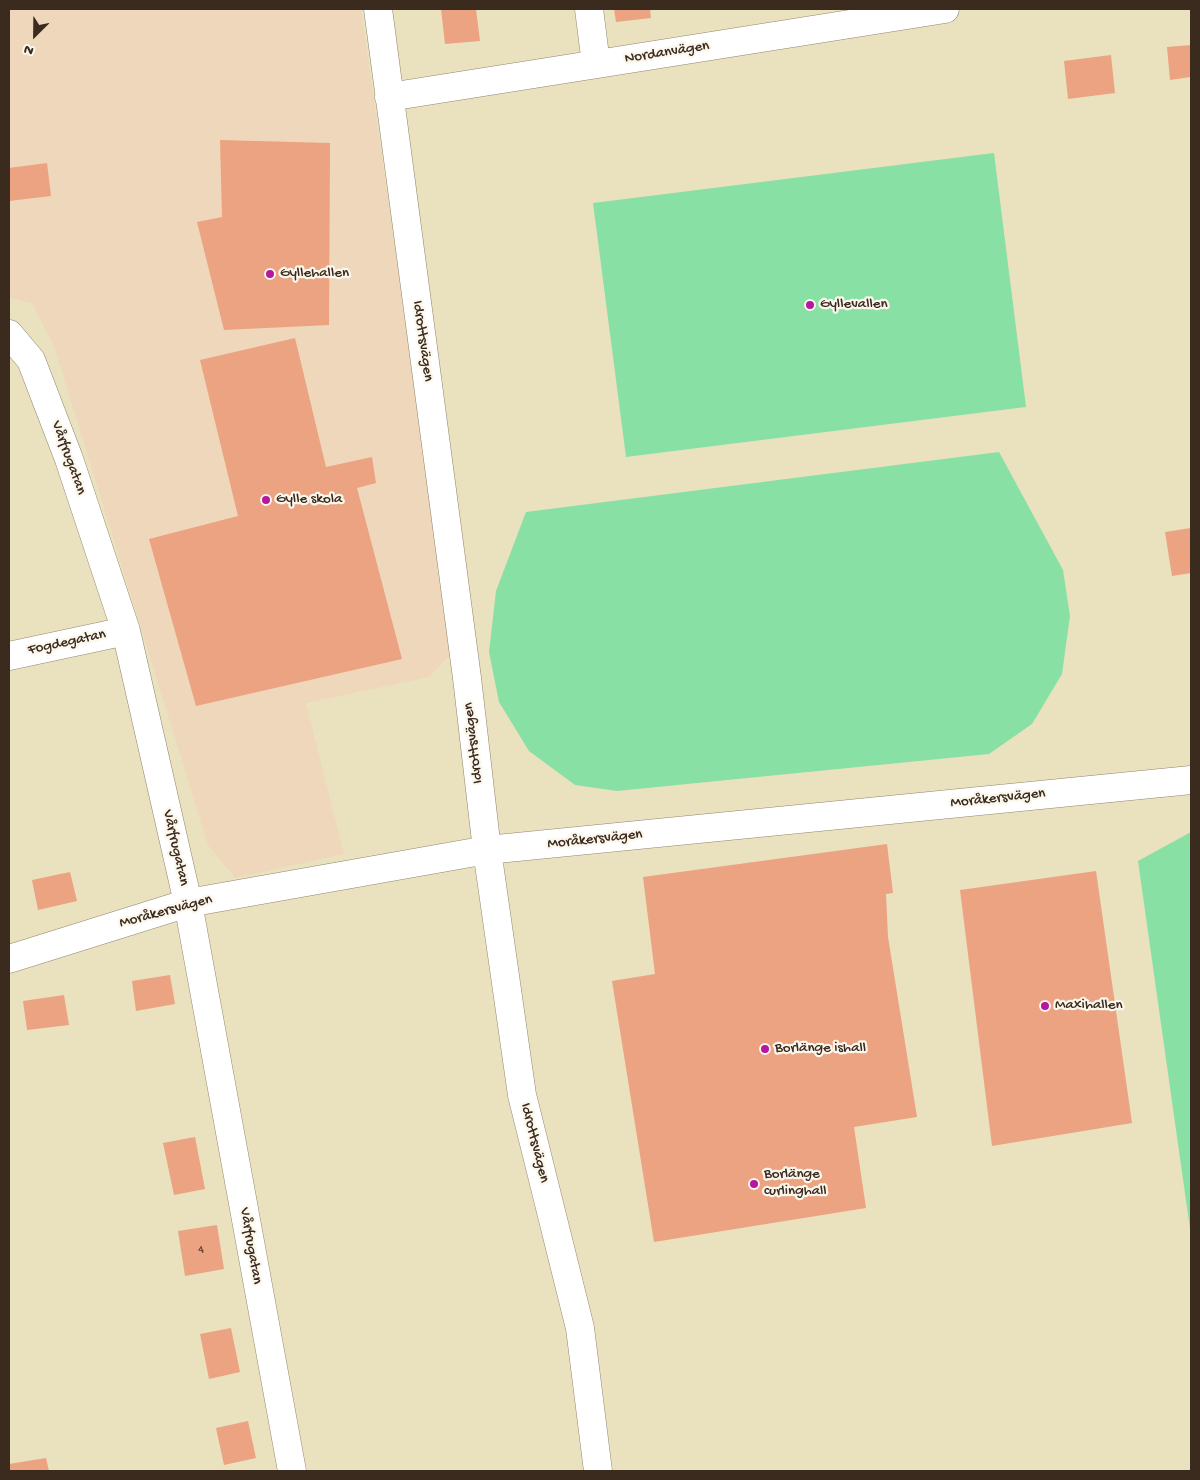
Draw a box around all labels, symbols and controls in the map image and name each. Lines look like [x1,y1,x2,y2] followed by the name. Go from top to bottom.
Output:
[10,10,60,60] north arrow
[623,37,711,69] street label: Nordanvägen
[21,40,36,59] text: N
[280,265,349,283] place label: Gyllehallen
[264,268,276,280] marker: Gyllehallen
[820,296,888,314] place label: Gyllevallen
[407,299,437,383] street label: Idrottsvägen
[804,299,816,311] marker: Gyllevallen
[46,419,90,497] street label: Vårfrugatan
[276,491,342,509] place label: Gylle skola
[260,494,272,506] marker: Gylle skola
[27,626,107,660] street label: Fogdegatan
[460,701,488,785] street label: Idrottsvägen
[950,785,1046,813] street label: Moråkersvägen
[158,808,192,888] street label: Vårfrugatan
[547,826,643,854] street label: Moråkersvägen
[118,891,214,933] street label: Moråkersvägen
[1055,997,1123,1015] place label: Maxihallen
[1039,1000,1051,1012] marker: Maxihallen
[775,1040,866,1058] place label: Borlänge ishall
[759,1043,771,1055] marker: Borlänge ishall
[515,1101,553,1185] street label: Idrottsvägen
[764,1166,827,1201] place label: Borlänge curlinghall
[748,1178,760,1190] marker: Borlänge curlinghall
[234,1206,266,1286] street label: Vårfrugatan
[198,1243,204,1257] house number: 4

